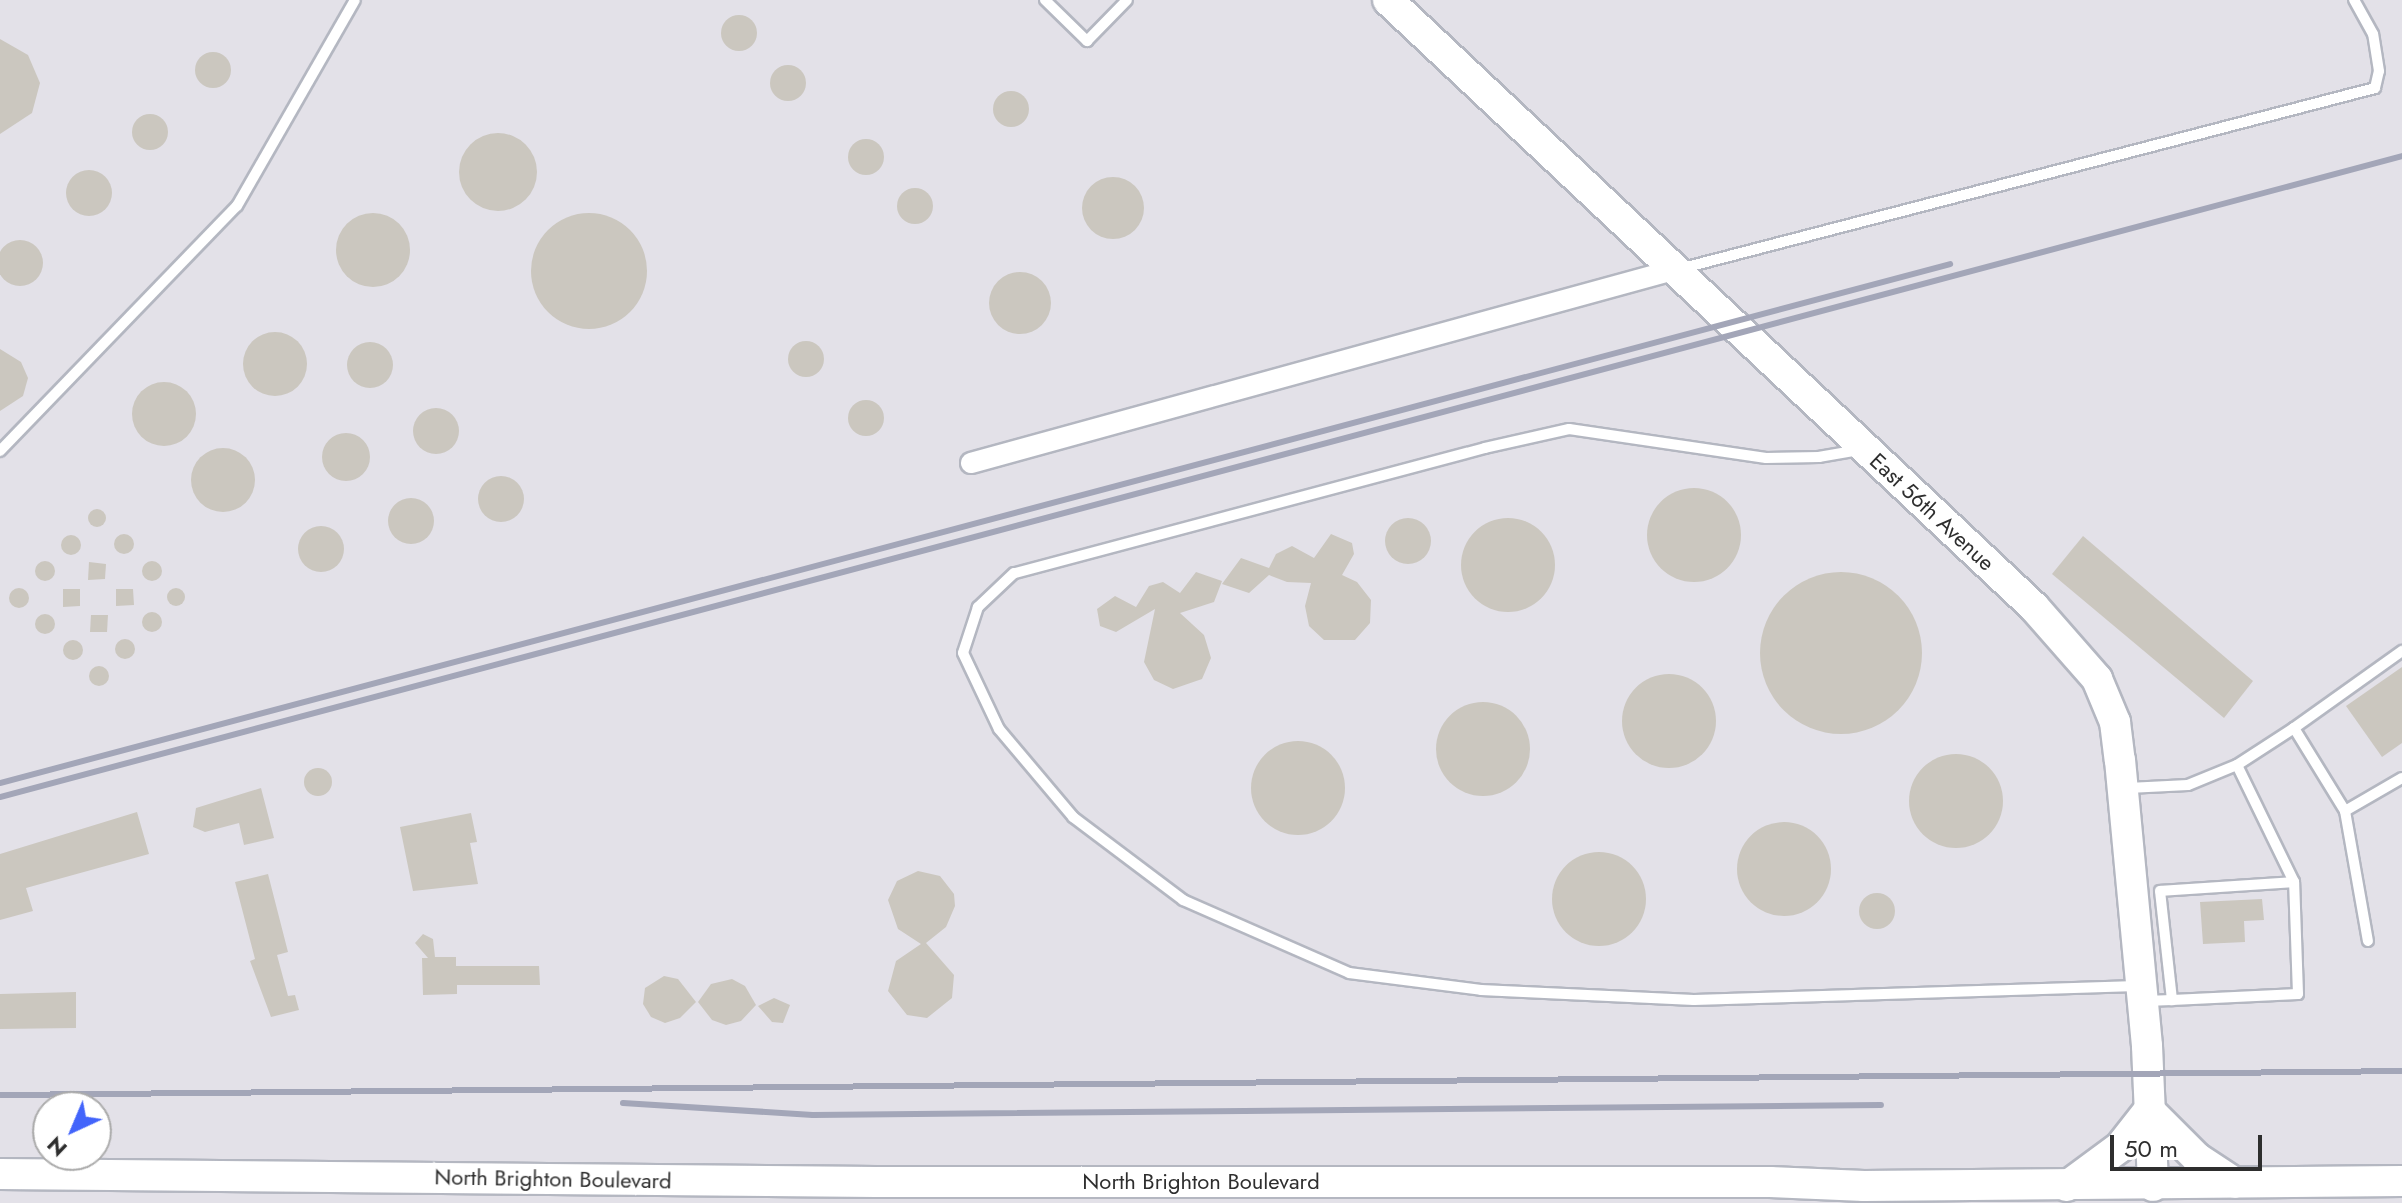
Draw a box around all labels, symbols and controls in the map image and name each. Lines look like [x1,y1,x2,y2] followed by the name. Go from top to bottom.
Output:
[1864,448,2000,576] street label: East 56th Avenue
[32,1091,112,1171] north arrow
[2114,1119,2266,1169] scale bar
[39,1129,74,1164] text: N
[2124,1131,2178,1166] text: 50 m
[434,1164,672,1194] street label: North Brighton Boulevard
[1082,1169,1320,1195] street label: North Brighton Boulevard

